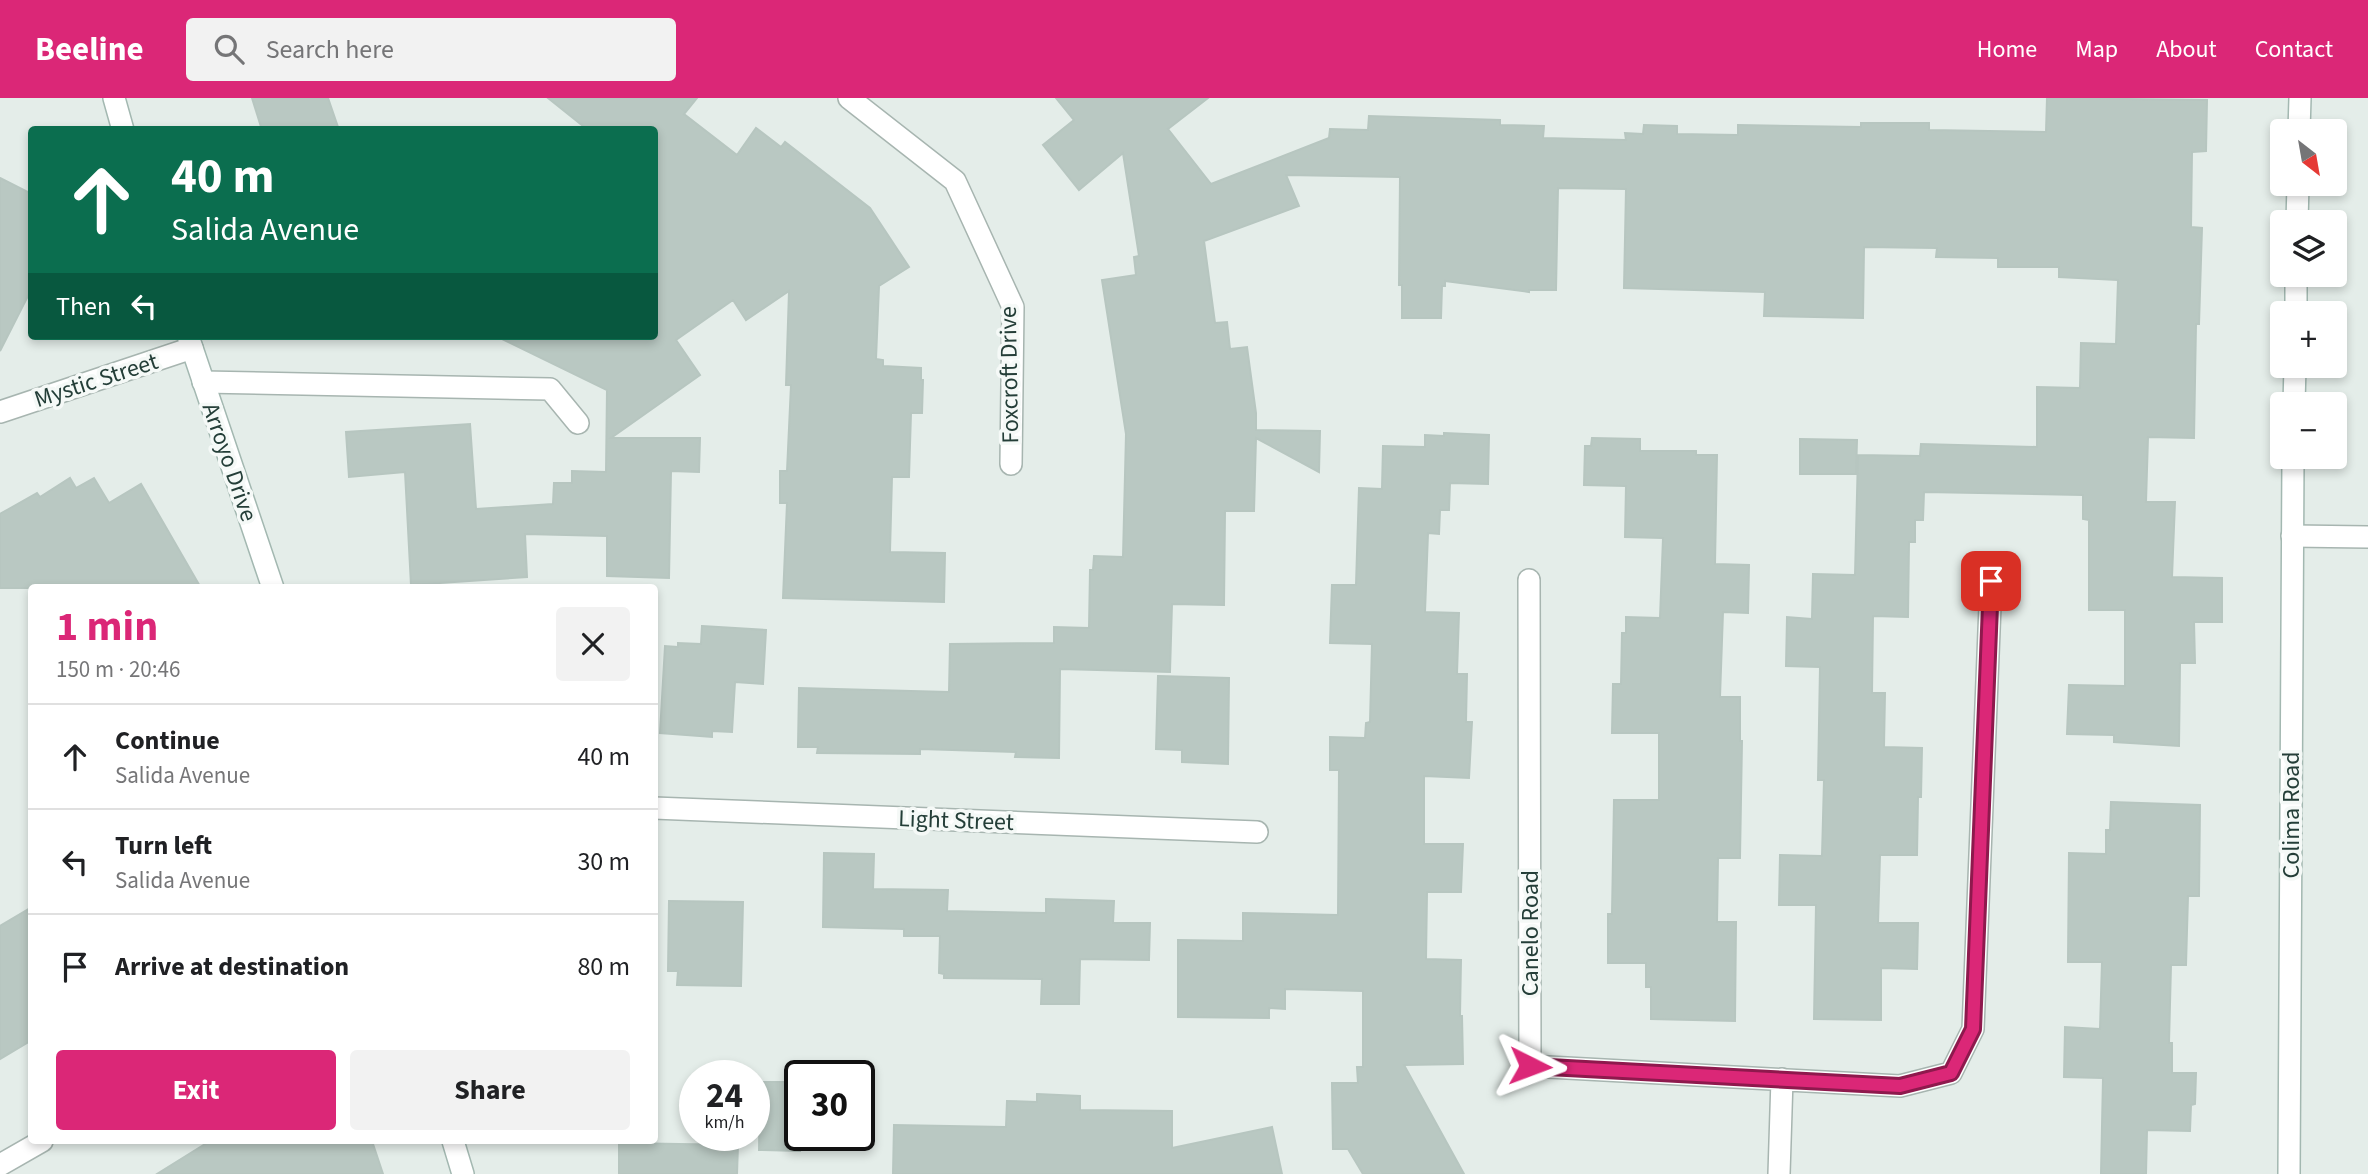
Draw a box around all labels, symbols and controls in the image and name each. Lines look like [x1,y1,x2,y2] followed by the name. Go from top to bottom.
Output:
[186,18,676,81] search box
[35,26,144,73] text: Beeline
[210,30,248,68] icon: search
[266,31,394,68] text: Search here
[1977,32,2037,67] text: Home
[2075,32,2118,67] text: Map
[2156,32,2217,67] text: About
[2255,32,2333,67] text: Contact
[2270,119,2347,196] north arrow
[2270,119,2347,469] map controls
[171,142,275,212] text: 40 m
[56,154,147,245] icon: ahead
[171,207,359,253] text: Salida Avenue
[2270,210,2347,287] button: layers
[125,287,163,325] icon: left
[56,288,111,325] text: Then
[2270,301,2347,378] button: +
[991,306,1028,444] street label: Foxcroft Drive
[30,344,162,417] street label: Mystic Street
[2270,392,2347,469] button: −
[193,398,266,526] street label: Arroyo Drive
[1961,551,2021,611] pin
[1972,562,2010,600] icon: arrive
[56,597,158,657] text: 1 min
[556,607,630,681] button: close
[56,653,180,686] text: 150 m · 20:46
[115,722,220,759] text: Continue
[56,738,94,776] icon: ahead
[577,738,630,775] text: 40 m
[2274,751,2309,879] street label: Colima Road
[115,759,250,792] text: Salida Avenue
[898,801,1014,840] street label: Light Street
[115,827,212,864] text: Turn left
[56,843,94,881] icon: left
[577,843,630,880] text: 30 m
[115,864,250,897] text: Salida Avenue
[1513,870,1548,996] street label: Canelo Road
[56,948,94,986] icon: arrive
[115,948,349,985] text: Arrive at destination
[577,948,630,985] text: 80 m
[1493,1029,1567,1103] position arrow
[56,1050,336,1130] button: Exit
[350,1050,630,1130] button: Share
[784,1060,875,1151] speed limit sign: 30
[706,1071,743,1121] text: 24
[705,1110,744,1135] text: km/h

